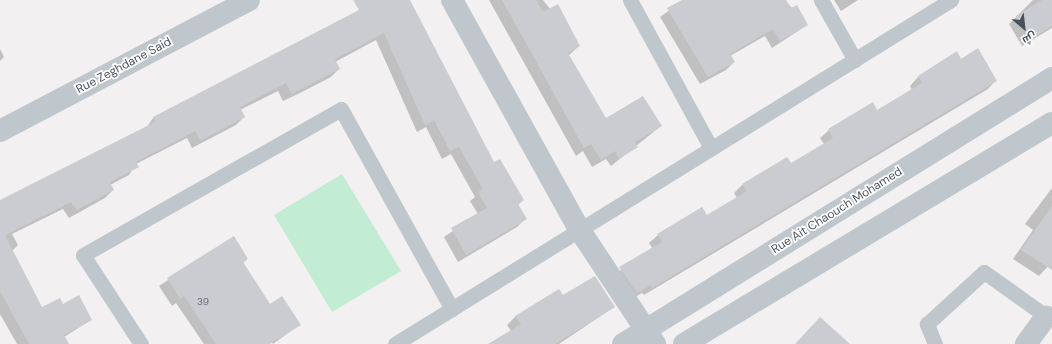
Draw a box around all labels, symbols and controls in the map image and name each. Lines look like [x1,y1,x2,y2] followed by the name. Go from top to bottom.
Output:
[1004,8,1044,48] north arrow
[1020,29,1039,48] text: ش
[74,35,174,97] street label: Rue Zeghdane Said
[769,165,905,257] street label: Rue Ait Chaouch Mohamed
[197,296,209,308] house number: 39

